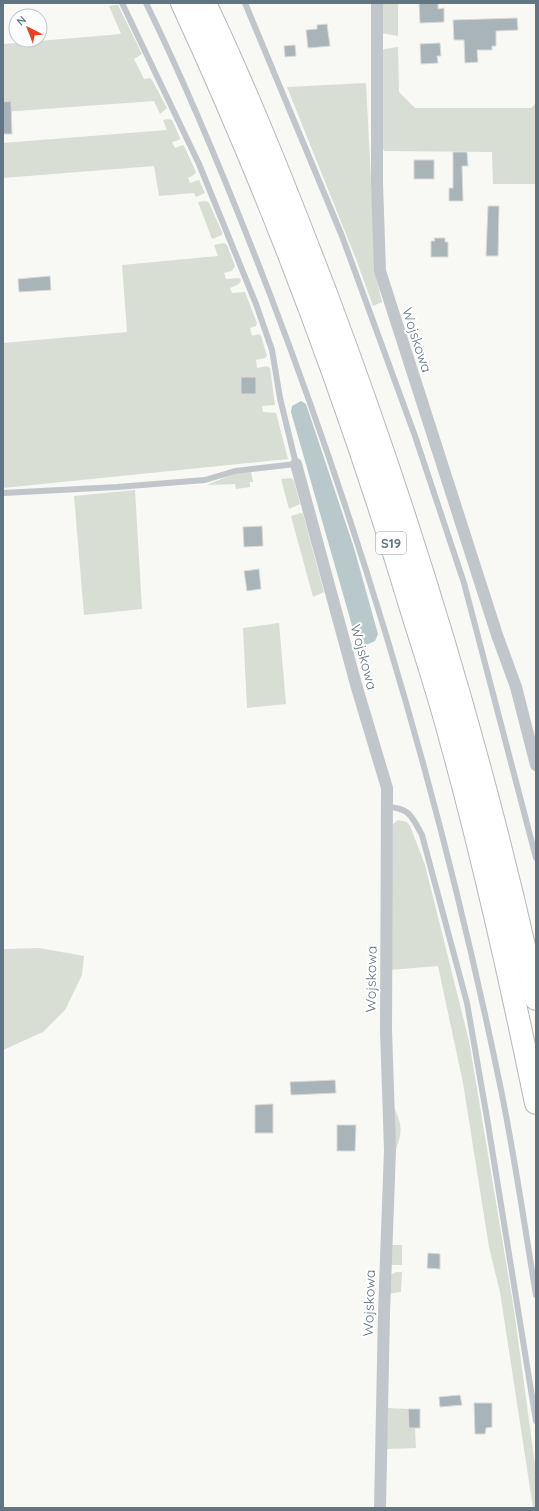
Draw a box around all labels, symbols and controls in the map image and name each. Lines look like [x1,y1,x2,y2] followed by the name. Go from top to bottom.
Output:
[8,8,48,48] north arrow
[14,13,29,28] text: N
[398,305,436,375] street label: Wojskowa
[376,532,406,554] road number: S19
[347,622,381,692] street label: Wojskowa
[361,945,381,1013] street label: Wojskowa
[359,1269,379,1337] street label: Wojskowa

